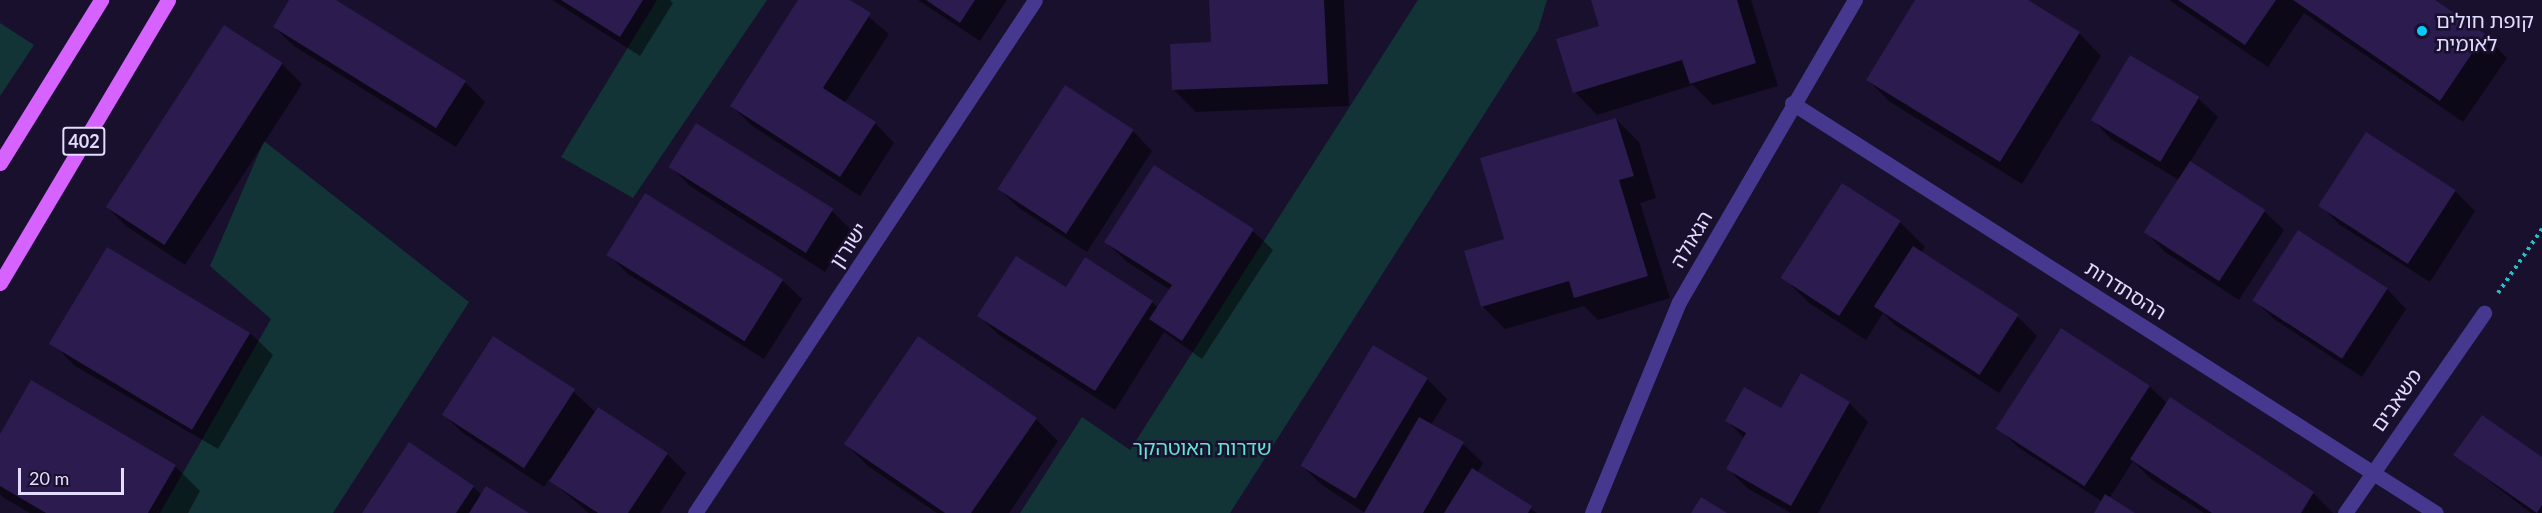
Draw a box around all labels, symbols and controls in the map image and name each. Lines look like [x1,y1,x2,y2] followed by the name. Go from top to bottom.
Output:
[2436,8,2534,55] place label: קופת חולים לאומית
[2413,22,2431,40] marker: קופת חולים לאומית
[62,126,106,156] road number: 402
[1665,206,1717,272] street label: הגאולה
[824,218,872,272] street label: ישורון
[2081,256,2171,324] street label: ההסתדרות
[2366,364,2426,436] street label: משאבים
[1132,435,1272,459] park label: שדרות האוטהקר
[21,456,128,494] scale bar
[29,467,69,489] text: 20 m

